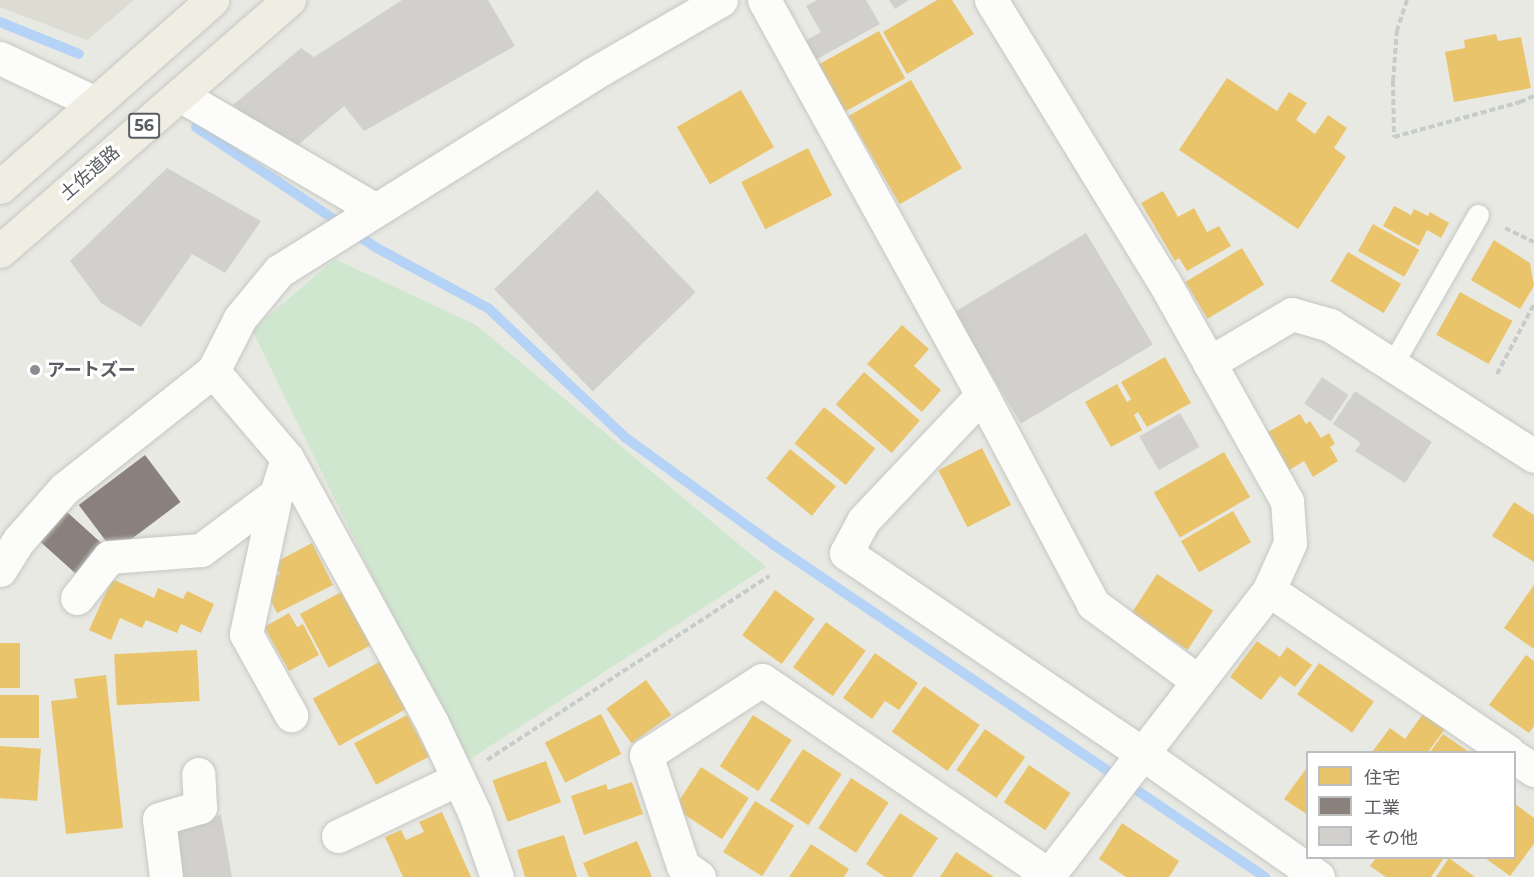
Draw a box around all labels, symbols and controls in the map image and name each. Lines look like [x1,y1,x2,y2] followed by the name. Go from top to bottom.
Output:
[128,113,160,139] road number: 56
[56,141,124,205] street label: 土佐道路
[47,359,136,381] place label: アートズー
[28,363,42,377] marker: アートズー
[1306,751,1516,859] legend
[1364,767,1400,789] text: 住宅
[1364,797,1400,819] text: 工業
[1364,827,1418,849] text: その他

